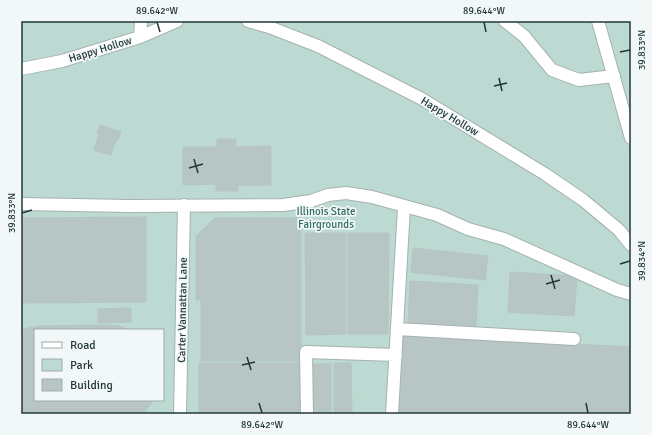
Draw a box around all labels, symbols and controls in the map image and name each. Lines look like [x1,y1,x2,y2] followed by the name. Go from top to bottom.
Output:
[136,5,178,17] text: 89.642°W
[463,5,505,17] text: 89.644°W
[636,30,648,70] text: 39.833°N
[67,34,133,65] street label: Happy Hollow
[418,94,481,139] street label: Happy Hollow
[6,193,18,233] text: 39.833°N
[296,205,356,231] park label: Illinois State Fairgrounds
[636,241,648,281] text: 39.834°N
[175,257,190,363] street label: Carter Vannattan Lane
[34,329,164,401] legend
[70,338,96,353] text: Road
[70,358,93,373] text: Park
[70,378,113,393] text: Building
[241,419,283,431] text: 89.642°W
[567,419,609,431] text: 89.644°W

